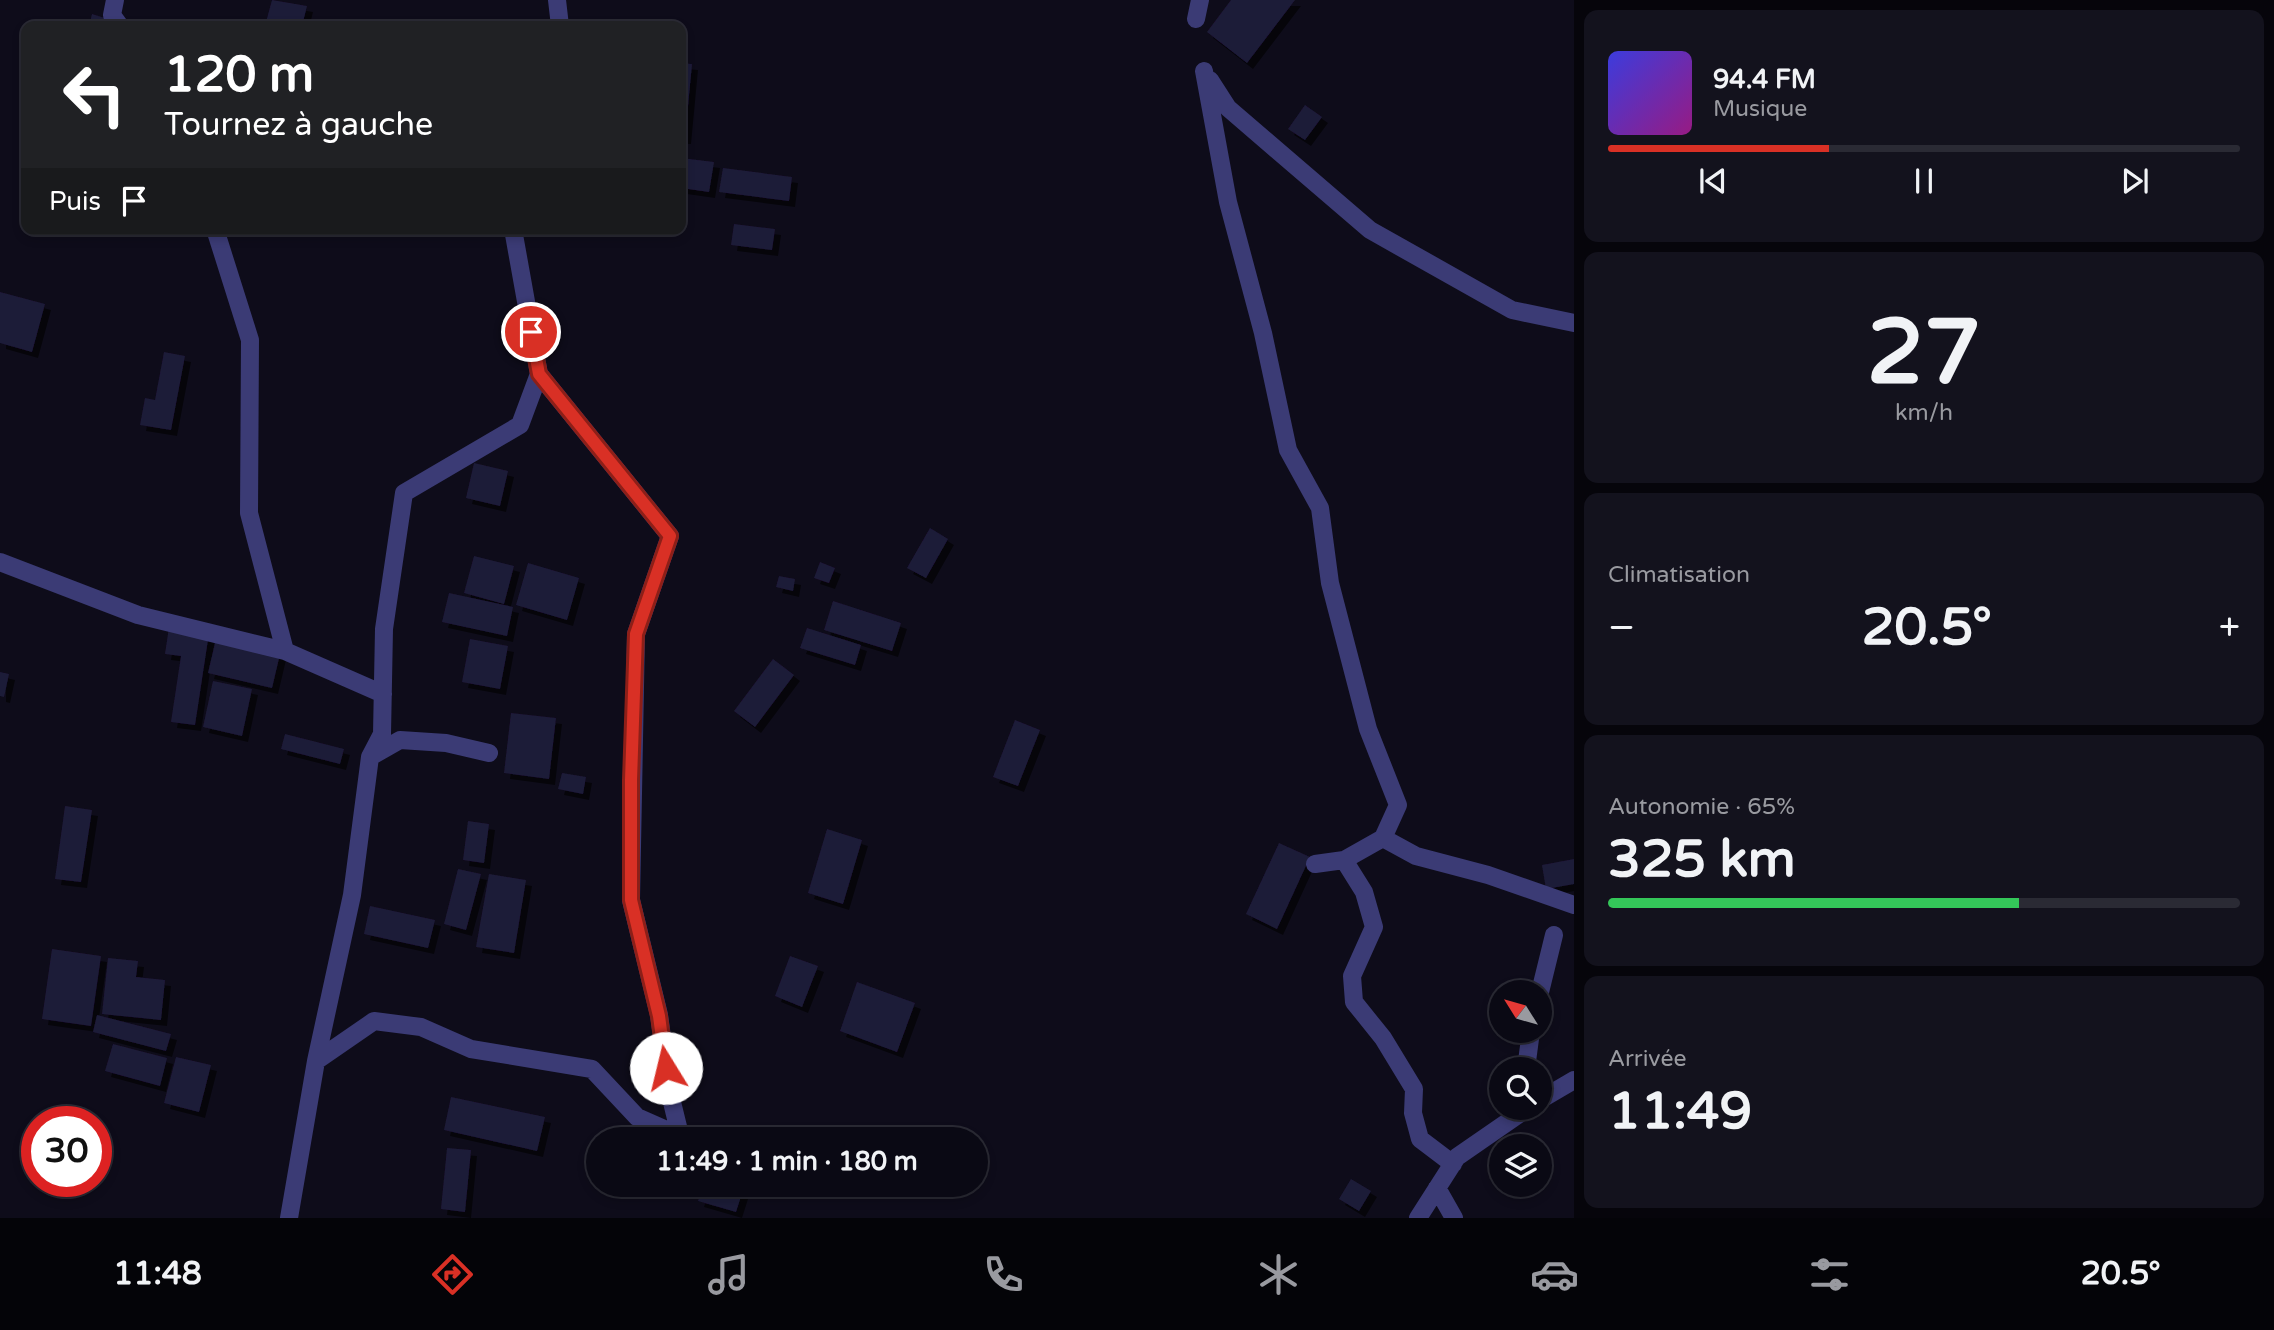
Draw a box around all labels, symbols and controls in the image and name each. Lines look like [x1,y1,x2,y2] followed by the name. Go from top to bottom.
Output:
[164,46,314,105] text: 120 m
[49,49,140,140] icon: left
[1713,64,1816,95] text: 94.4 FM
[1713,95,1807,123] text: Musique
[164,106,433,144] text: Tournez à gauche
[1694,162,1732,200] icon: previous
[1905,162,1943,200] icon: pause
[2116,162,2154,200] icon: next
[115,182,153,220] icon: arrive
[49,186,101,217] text: Puis
[1867,298,1981,408] text: 27
[501,302,561,362] pin
[512,313,550,351] icon: arrive
[1895,399,1953,427] text: km/h
[1608,561,1750,589] text: Climatisation
[1862,596,1992,659] text: 20.5°
[1608,605,1635,651] text: −
[2219,605,2240,651] text: +
[1608,793,1795,821] text: Autonomie · 65%
[1608,828,1796,891] text: 325 km
[1489,980,1552,1043] north arrow
[1489,980,1552,1197] map controls
[629,1031,703,1105] position arrow
[1608,1045,1686,1073] text: Arrivée
[1489,1057,1552,1120] button: search
[1608,1080,1752,1143] text: 11:49
[21,1106,112,1197] speed limit sign: 30
[1489,1134,1552,1197] button: layers
[656,1146,918,1177] text: 11:49 · 1 min · 180 m
[428,1250,477,1299] icon: directions
[704,1250,753,1299] icon: music
[979,1250,1028,1299] icon: phone
[1254,1250,1303,1299] icon: climate
[1530,1250,1579,1299] icon: car
[1805,1250,1854,1299] icon: filters
[113,1255,202,1293] text: 11:48
[2081,1255,2161,1293] text: 20.5°

